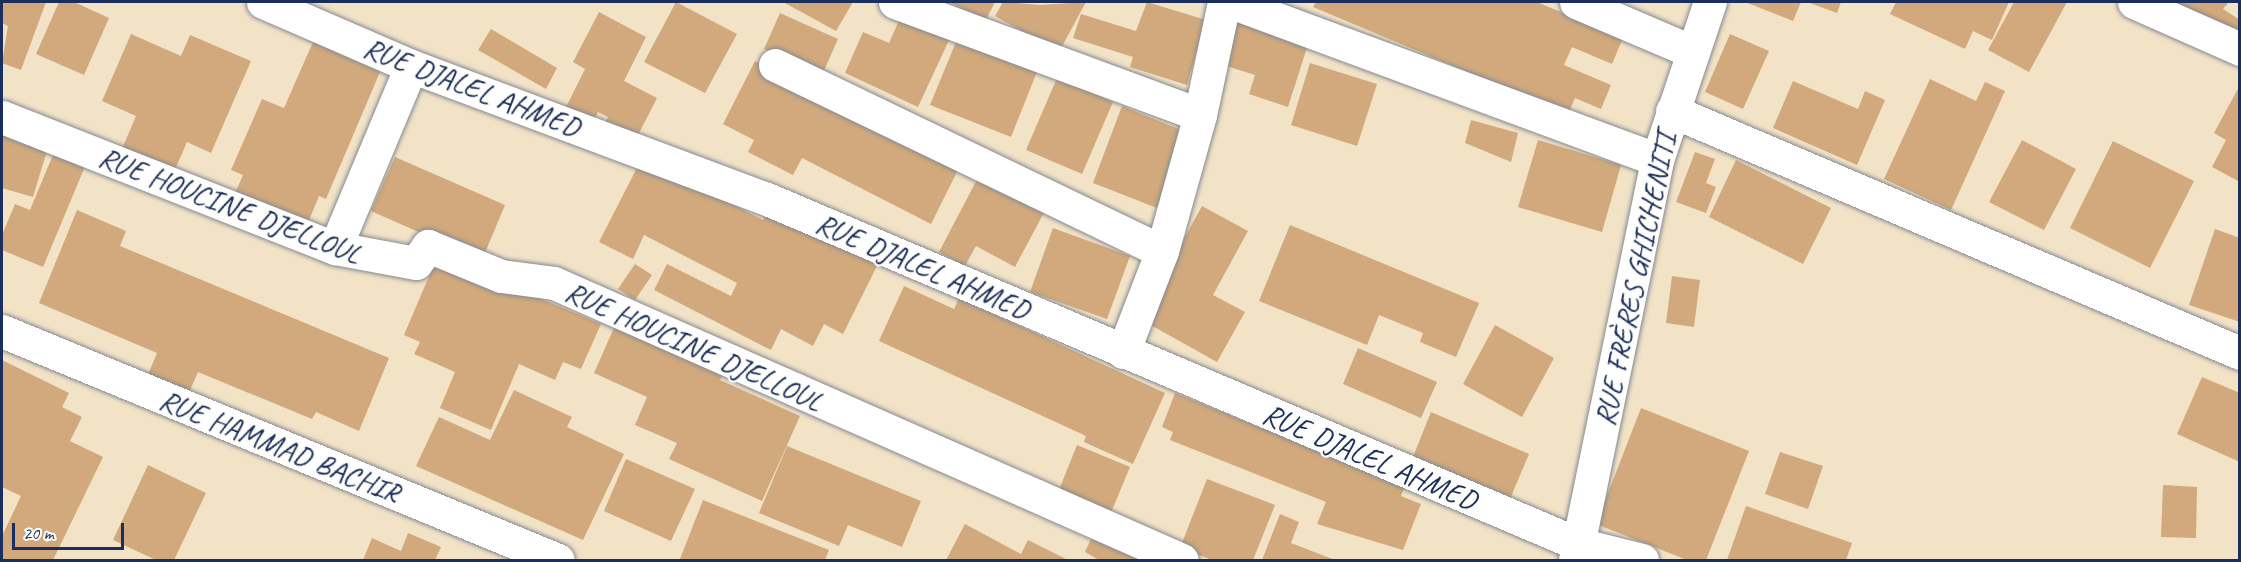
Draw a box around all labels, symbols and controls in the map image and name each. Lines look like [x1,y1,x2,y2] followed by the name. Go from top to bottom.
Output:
[359,29,585,145] street label: RUE DJALEL AHMED
[1586,130,1684,428] street label: RUE FRÈRES GHICHENITI
[95,139,365,271] street label: RUE HOUCINE DJELLOUL
[811,205,1035,327] street label: RUE DJALEL AHMED
[561,274,827,418] street label: RUE HOUCINE DJELLOUL
[154,381,406,511] street label: RUE HAMMAD BACHIR
[1258,396,1482,518] street label: RUE DJALEL AHMED
[15,511,128,549] scale bar
[23,522,54,544] text: 20 m

